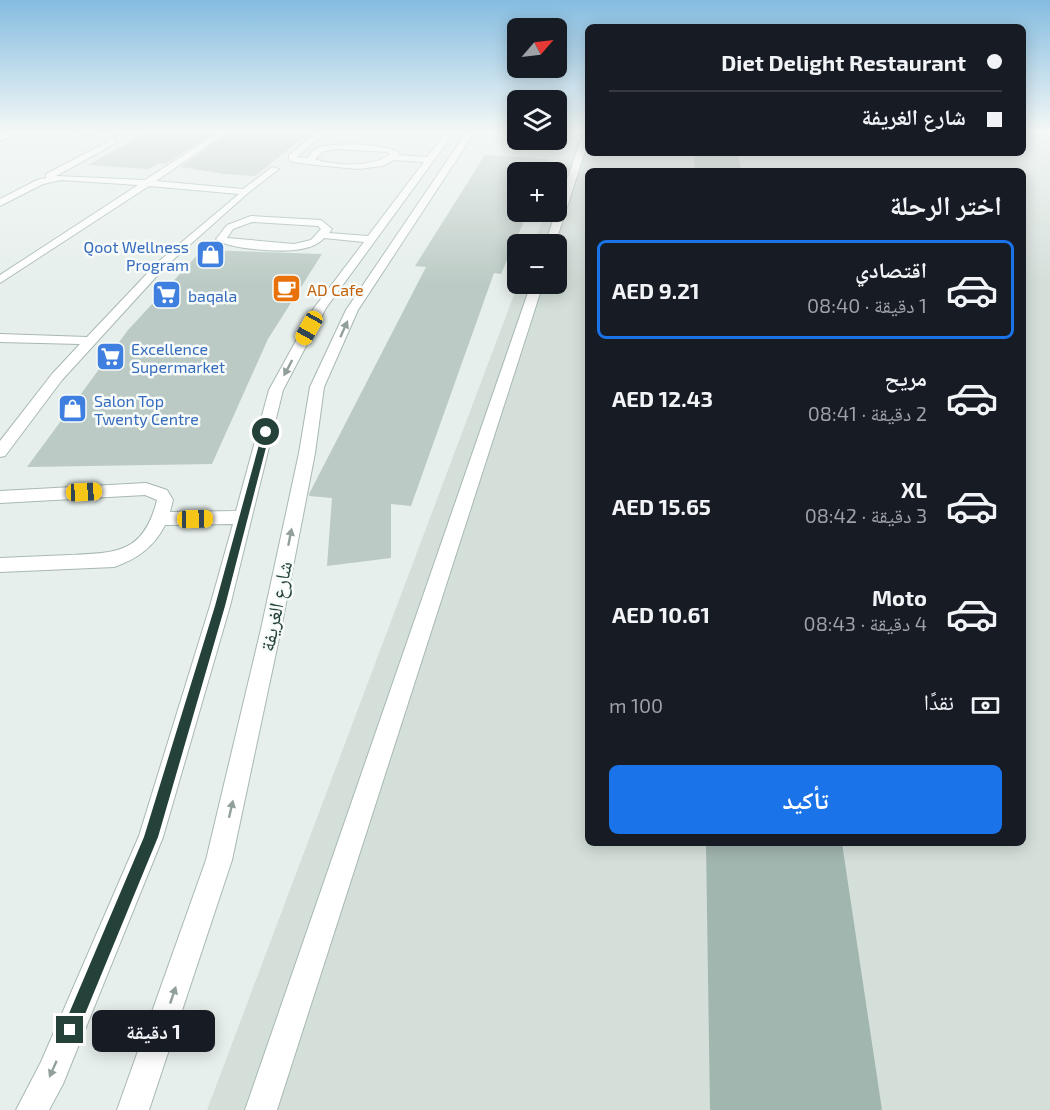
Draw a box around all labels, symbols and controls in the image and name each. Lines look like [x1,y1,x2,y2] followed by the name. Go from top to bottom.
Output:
[507,18,567,78] north arrow
[507,18,567,294] map controls
[721,49,966,75] text: Diet Delight Restaurant
[507,90,567,150] button: layers
[861,103,966,129] text: شارع الغريفة
[507,162,567,222] button: +
[890,188,1002,220] text: اختر الرحلة
[507,234,567,294] button: −
[84,237,189,274] place label: Qoot Wellness Program
[194,239,226,271] shop icon: Qoot Wellness Program
[855,256,927,282] text: اقتصادي
[945,263,999,317] icon: car
[270,273,302,305] cafe icon: AD Cafe
[612,277,700,303] text: AED 9.21
[151,279,183,311] supermarket icon: baqala
[307,280,364,299] place label: AD Cafe
[188,286,237,305] place label: baqala
[807,293,927,317] text: 1 دقيقة · 08:40
[292,308,326,348] car
[339,320,348,337] one-way arrow
[131,339,225,376] place label: Excellence Supermarket
[94,341,126,373] supermarket icon: Excellence Supermarket
[283,360,293,377] one-way arrow
[884,364,927,390] text: مريح
[945,371,999,425] icon: car
[612,385,713,411] text: AED 12.43
[94,391,199,428] place label: Salon Top Twenty Centre
[57,393,89,425] shop icon: Salon Top Twenty Centre
[808,401,927,425] text: 2 دقيقة · 08:41
[252,418,279,445] route start
[901,476,927,502] text: XL
[945,479,999,533] icon: car
[66,482,102,502] car
[612,493,711,519] text: AED 15.65
[805,503,927,527] text: 3 دقيقة · 08:42
[177,510,213,528] car
[286,527,295,546] one-way arrow
[254,559,298,654] street label: شارع الغريفة
[872,584,927,610] text: Moto
[945,587,999,641] icon: car
[612,601,710,627] text: AED 10.61
[804,611,927,635] text: 4 دقيقة · 08:43
[924,688,954,714] text: نقدًا
[969,689,1002,722] icon: cash
[609,693,663,717] text: 100 m
[609,765,1002,834] button: تأكيد
[226,800,236,818] one-way arrow
[168,986,178,1004] one-way arrow
[91,1009,214,1051] callout: 1 دقيقة
[56,1016,83,1043] route end
[126,1019,181,1043] text: 1 دقيقة
[49,1060,58,1077] one-way arrow

